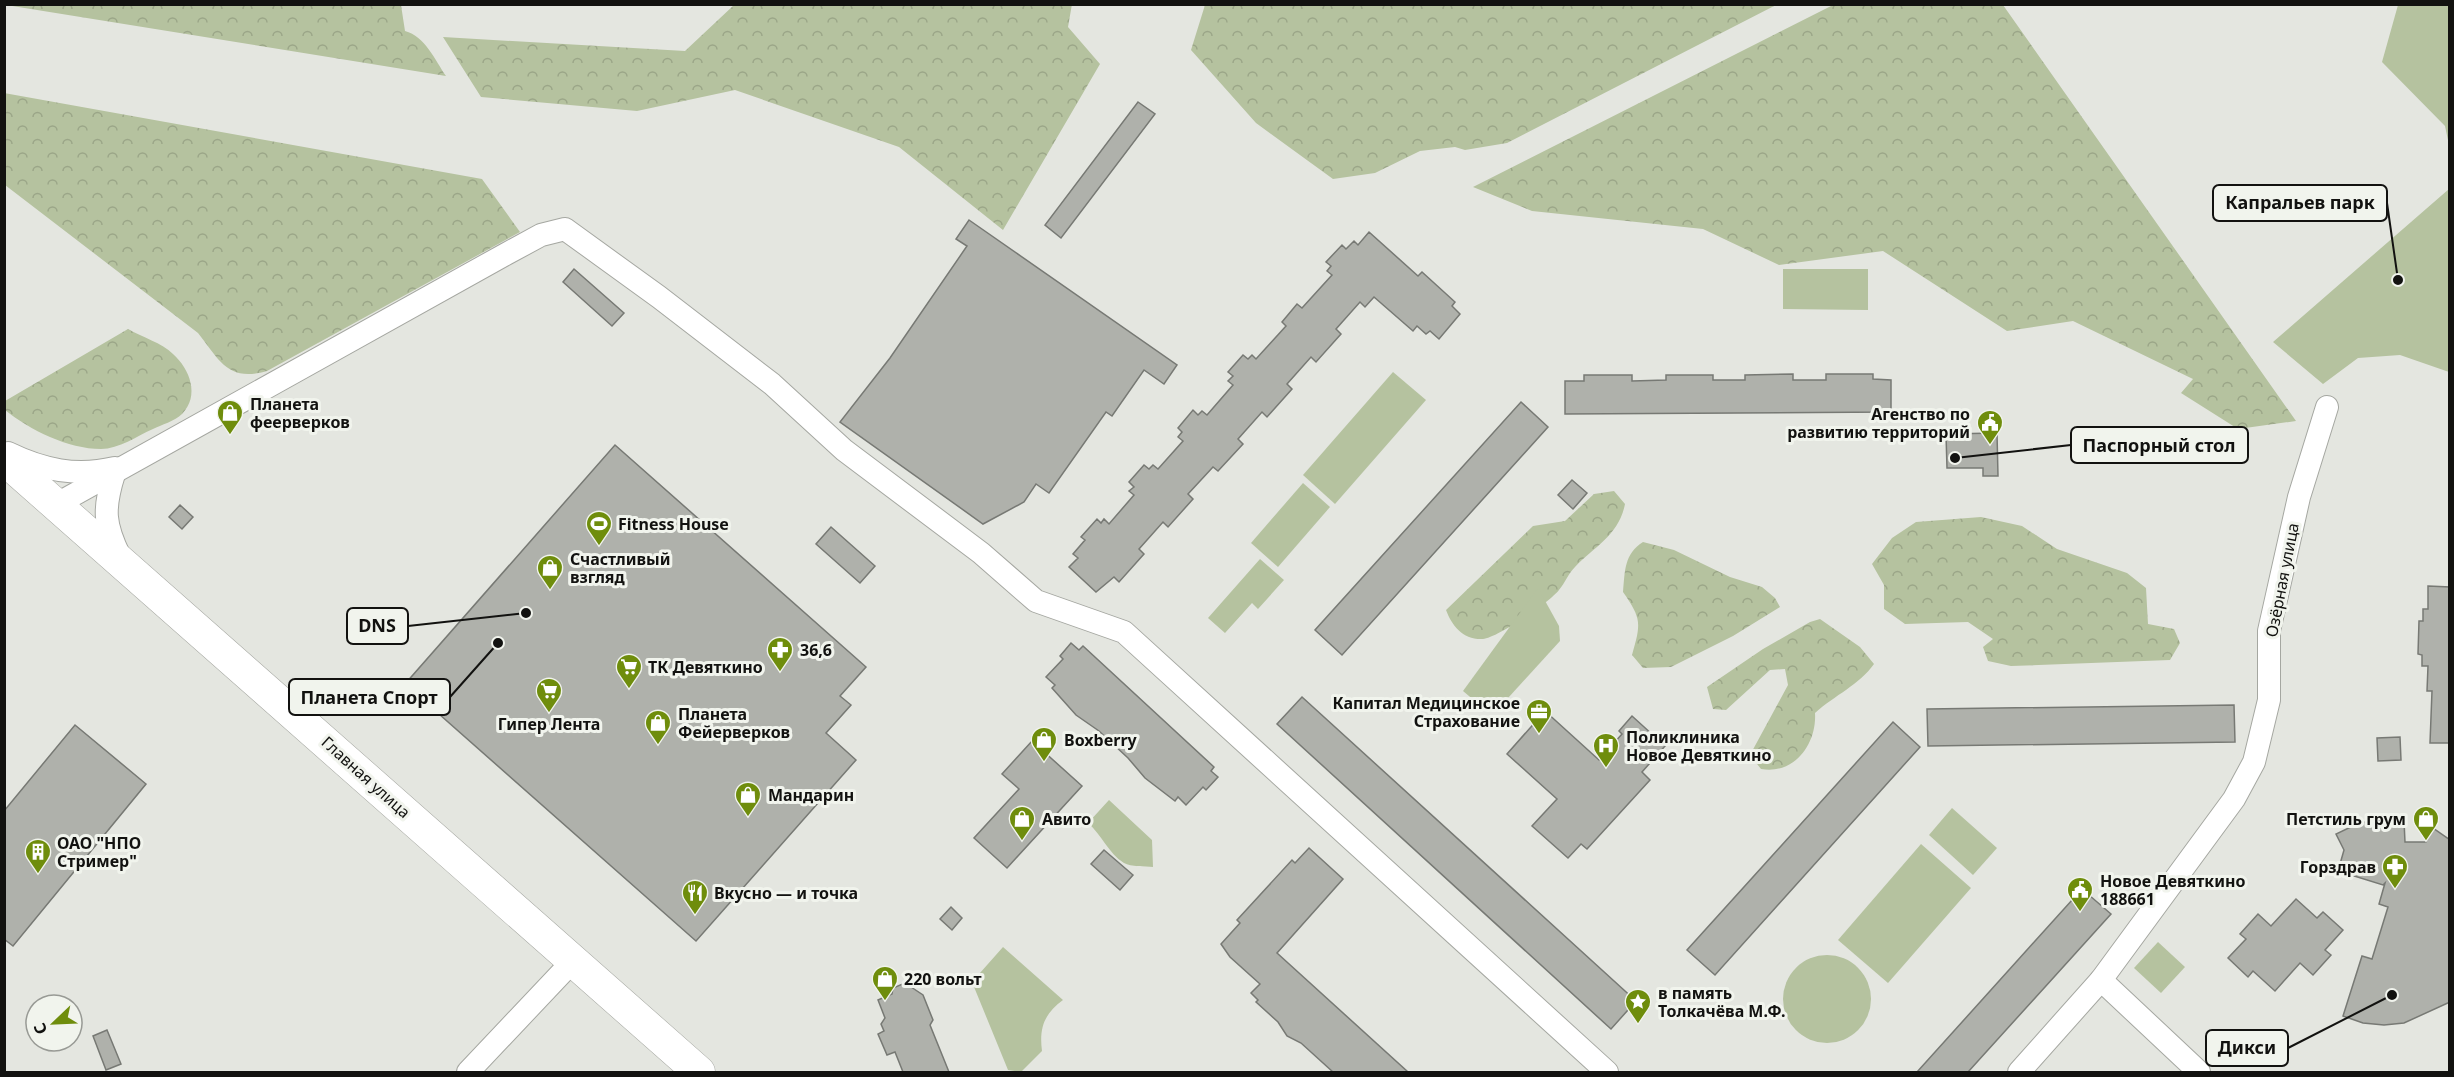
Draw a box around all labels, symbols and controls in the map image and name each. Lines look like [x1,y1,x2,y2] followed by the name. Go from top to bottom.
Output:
[2213,185,2387,221] callout: Капральев парк
[2225,190,2375,214] text: Капральев парк
[250,393,350,433] place label: Планета феерверков
[215,398,245,436] shop icon: Планета феерверков
[1787,403,1970,443] place label: Агенство по развитию территорий
[1975,408,2005,446] public building icon: Агенство по развитию территорий
[2071,427,2248,463] callout: Паспорный стол
[2083,433,2235,457] text: Паспорный стол
[584,509,614,547] sports icon: Fitness House
[618,513,729,535] place label: Fitness House
[2260,521,2304,639] street label: Озёрная улица
[570,548,670,588] place label: Счастливый взгляд
[535,553,565,591] shop icon: Счастливый взгляд
[347,608,408,644] callout: DNS
[358,613,396,637] text: DNS
[765,635,795,673] pharmacy icon: 36,6
[800,639,832,661] place label: 36,6
[614,652,644,690] supermarket icon: ТК Девяткино
[648,656,763,678] place label: ТК Девяткино
[534,676,564,714] supermarket icon: Гипер Лента
[289,679,450,715] callout: Планета Спорт
[300,685,438,709] text: Планета Спорт
[1332,692,1520,732] place label: Капитал Медицинское Страхование
[1524,697,1554,735] office icon: Капитал Медицинское Страхование
[678,703,790,743] place label: Планета Фейерверков
[643,708,673,746] shop icon: Планета Фейерверков
[498,713,600,735] place label: Гипер Лента
[1029,725,1059,763] shop icon: Boxberry
[1626,726,1771,766] place label: Поликлиника Новое Девяткино
[1064,729,1138,751] place label: Boxberry
[317,731,415,823] street label: Главная улица
[1591,731,1621,769] hospital icon: Поликлиника Новое Девяткино
[733,780,763,818] shop icon: Мандарин
[768,784,854,806] place label: Мандарин
[1007,804,1037,842] shop icon: Авито
[2411,804,2441,842] shop icon: Петстиль грум
[1042,808,1091,830] place label: Авито
[2286,808,2406,830] place label: Петстиль грум
[57,832,141,872] place label: ОАО "НПО Стример"
[23,837,53,875] building icon: ОАО "НПО Стример"
[2380,852,2410,890] pharmacy icon: Горздрав
[2300,856,2376,878] place label: Горздрав
[2100,870,2245,910] place label: Новое Девяткино 188661
[2065,875,2095,913] public building icon: Новое Девяткино 188661
[680,878,710,916] restaurant icon: Вкусно — и точка
[714,882,858,904] place label: Вкусно — и точка
[870,964,900,1002] shop icon: 220 вольт
[904,968,982,990] place label: 220 вольт
[1658,982,1786,1022] place label: в память Толкачёва М.Ф.
[1623,987,1653,1025] place icon: в память Толкачёва М.Ф.
[24,993,84,1053] north arrow
[28,1020,52,1038] text: С
[2206,1030,2288,1066] callout: Дикси
[2218,1035,2276,1059] text: Дикси

